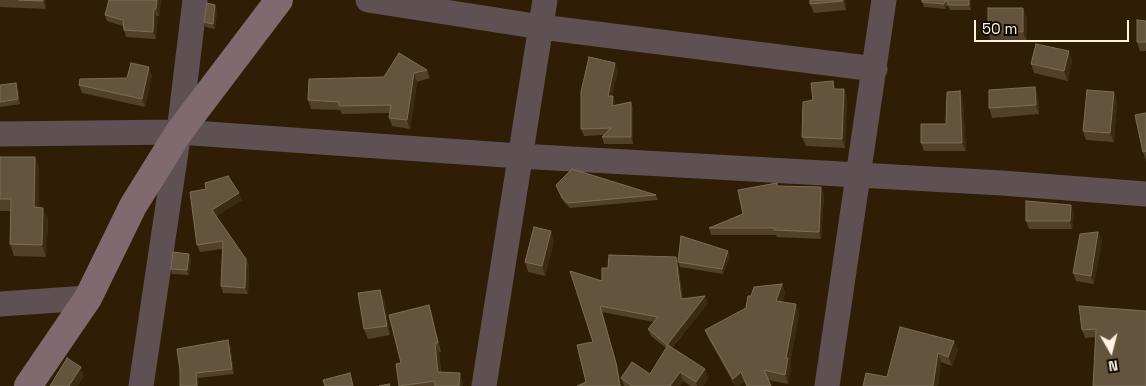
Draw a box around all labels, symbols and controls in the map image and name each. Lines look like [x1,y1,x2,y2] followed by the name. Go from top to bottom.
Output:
[976,10,1131,42] scale bar
[982,19,1017,38] text: 50 m
[1086,326,1136,376] north arrow
[1107,356,1119,375] text: N

